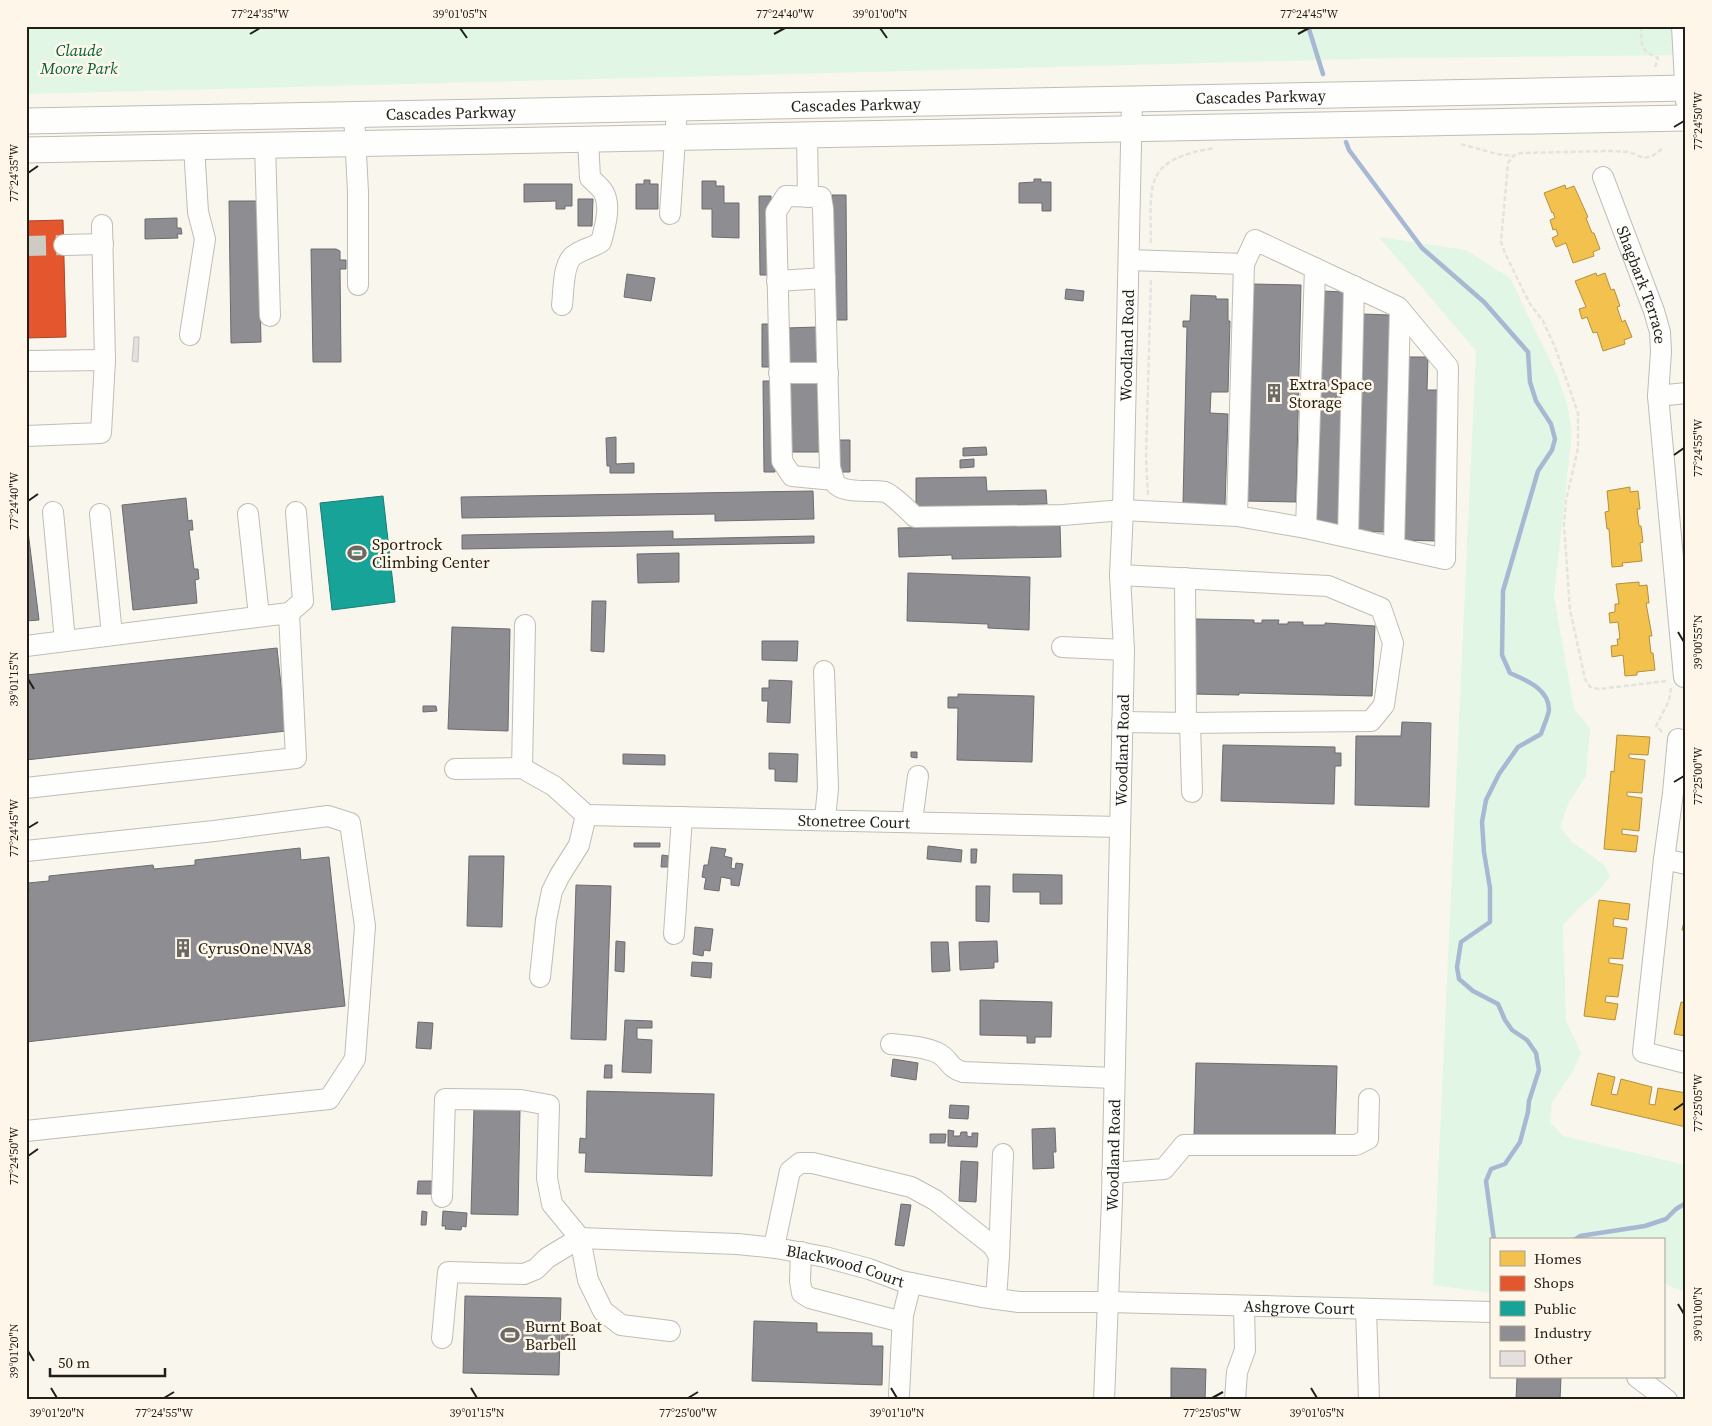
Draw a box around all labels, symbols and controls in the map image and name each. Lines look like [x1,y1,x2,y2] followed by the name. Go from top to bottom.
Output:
[231,6,289,22] text: 77°24'35"W
[432,6,488,22] text: 39°01'05"N
[756,6,814,22] text: 77°24'40"W
[852,6,908,22] text: 39°01'00"N
[1280,6,1338,22] text: 77°24'45"W
[40,39,118,79] park label: Claude Moore Park
[1195,84,1327,109] street label: Cascades Parkway
[791,92,922,117] street label: Cascades Parkway
[1690,92,1706,150] text: 77°24'50"W
[386,100,517,125] street label: Cascades Parkway
[6,144,22,202] text: 77°24'35"W
[1612,223,1672,344] street label: Shagbark Terrace
[1114,289,1139,402] street label: Woodland Road
[1289,373,1372,413] place label: Extra Space Storage
[1263,382,1285,404] building icon: Extra Space Storage
[1690,419,1706,477] text: 77°24'55"W
[6,472,22,530] text: 77°24'40"W
[372,533,490,573] place label: Sportrock Climbing Center
[346,542,368,564] sports icon: Sportrock Climbing Center
[1690,614,1706,670] text: 39°00'55"N
[6,651,22,707] text: 39°01'15"N
[1110,694,1134,807] street label: Woodland Road
[1690,747,1706,805] text: 77°25'00"W
[6,799,22,857] text: 77°24'45"W
[798,809,911,833] street label: Stonetree Court
[172,937,194,959] building icon: CyrusOne NVA8
[198,937,311,959] place label: CyrusOne NVA8
[1690,1074,1706,1132] text: 77°25'05"W
[1101,1099,1125,1212] street label: Woodland Road
[6,1127,22,1185] text: 77°24'50"W
[1490,1238,1664,1378] legend
[785,1239,907,1293] street label: Blackwood Court
[1534,1248,1581,1269] text: Homes
[1534,1272,1574,1293] text: Shops
[1690,1286,1706,1342] text: 39°01'00"N
[1243,1295,1356,1319] street label: Ashgrove Court
[1534,1298,1576,1319] text: Public
[525,1315,602,1355] place label: Burnt Boat Barbell
[1534,1322,1592,1343] text: Industry
[6,1323,22,1379] text: 39°01'20"N
[499,1324,521,1346] sports icon: Burnt Boat Barbell
[50,1346,165,1378] scale bar
[1534,1348,1573,1369] text: Other
[58,1352,90,1373] text: 50 m
[29,1405,85,1421] text: 39°01'20"N
[135,1405,193,1421] text: 77°24'55"W
[449,1405,505,1421] text: 39°01'15"N
[659,1405,717,1421] text: 77°25'00"W
[869,1405,925,1421] text: 39°01'10"N
[1183,1405,1241,1421] text: 77°25'05"W
[1289,1405,1345,1421] text: 39°01'05"N

